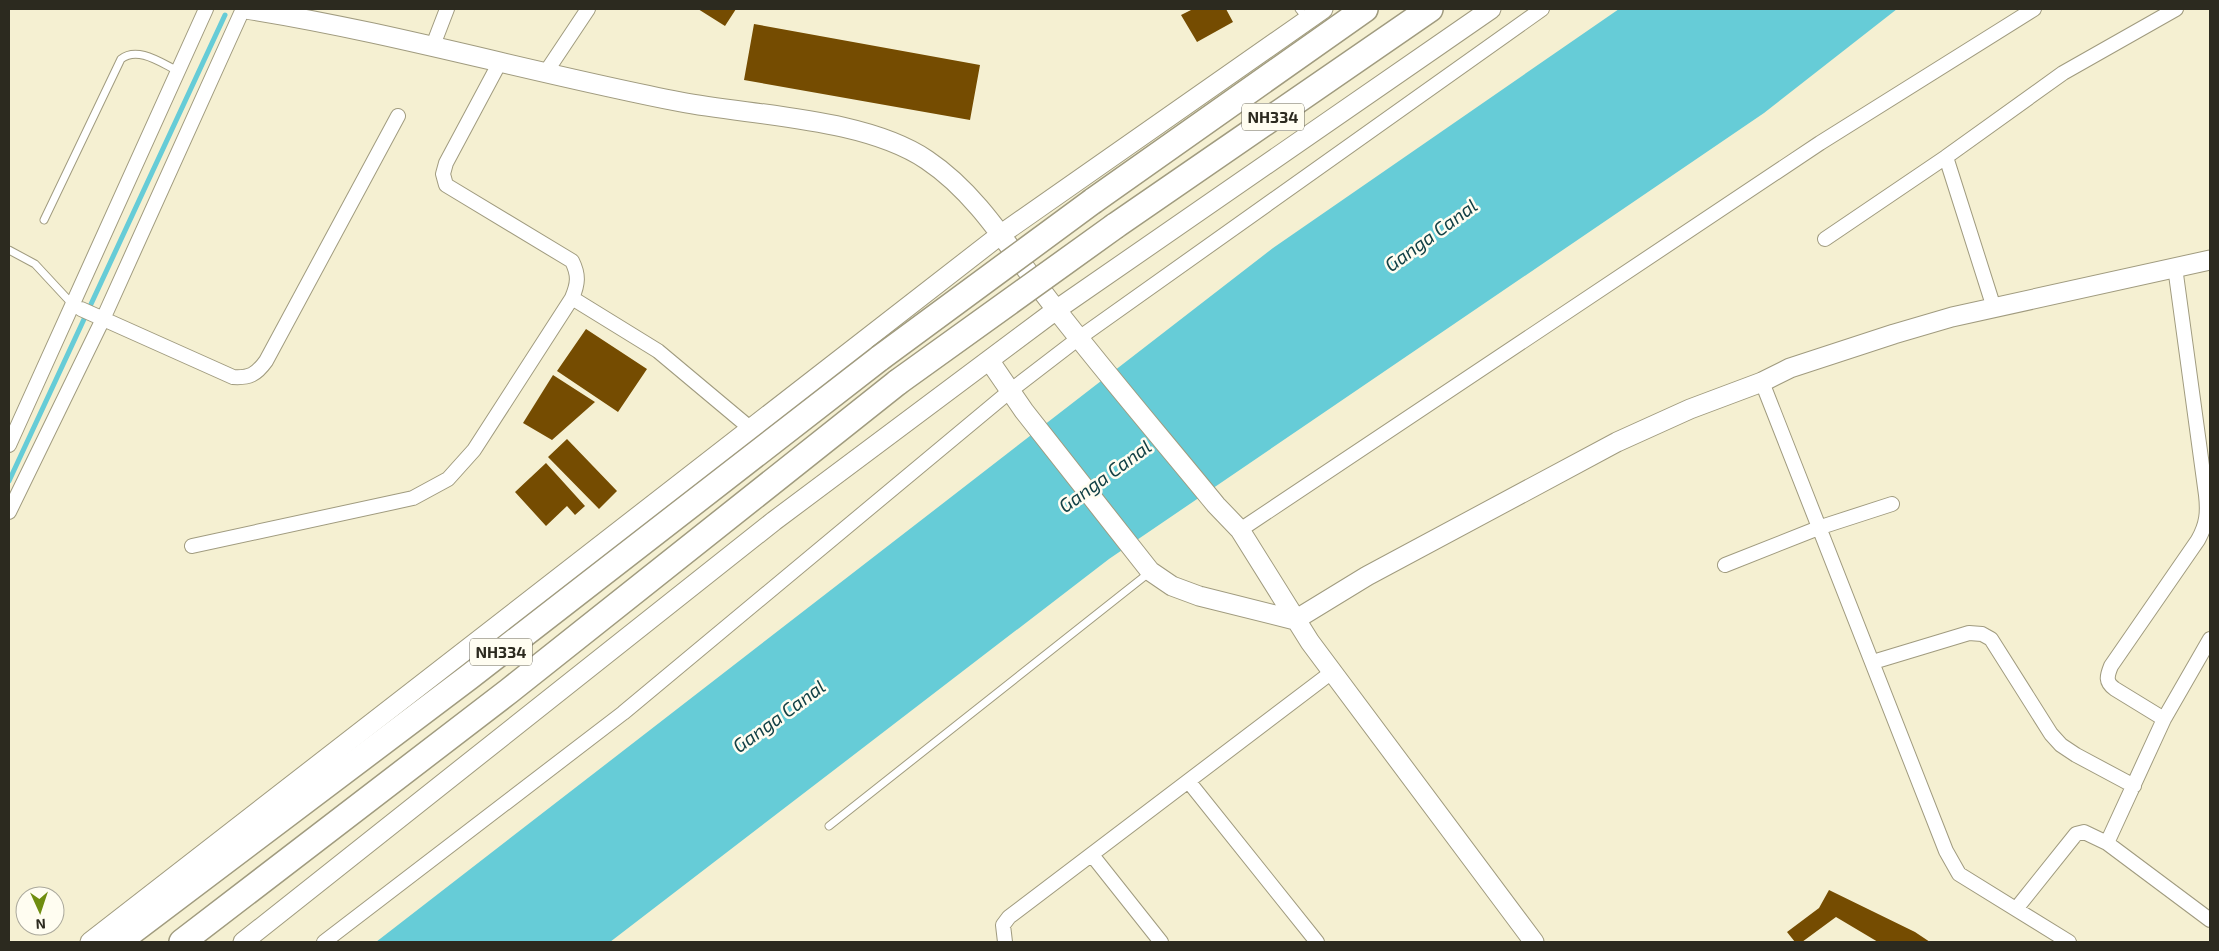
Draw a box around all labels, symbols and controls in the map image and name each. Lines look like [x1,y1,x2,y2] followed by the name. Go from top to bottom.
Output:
[1242,104,1304,130] road number: NH334
[1380,193,1481,276] water label: Ganga Canal
[1054,434,1155,517] water label: Ganga Canal
[470,638,532,666] road number: NH334
[728,674,829,757] water label: Ganga Canal
[15,886,65,936] north arrow
[35,916,46,933] text: N

